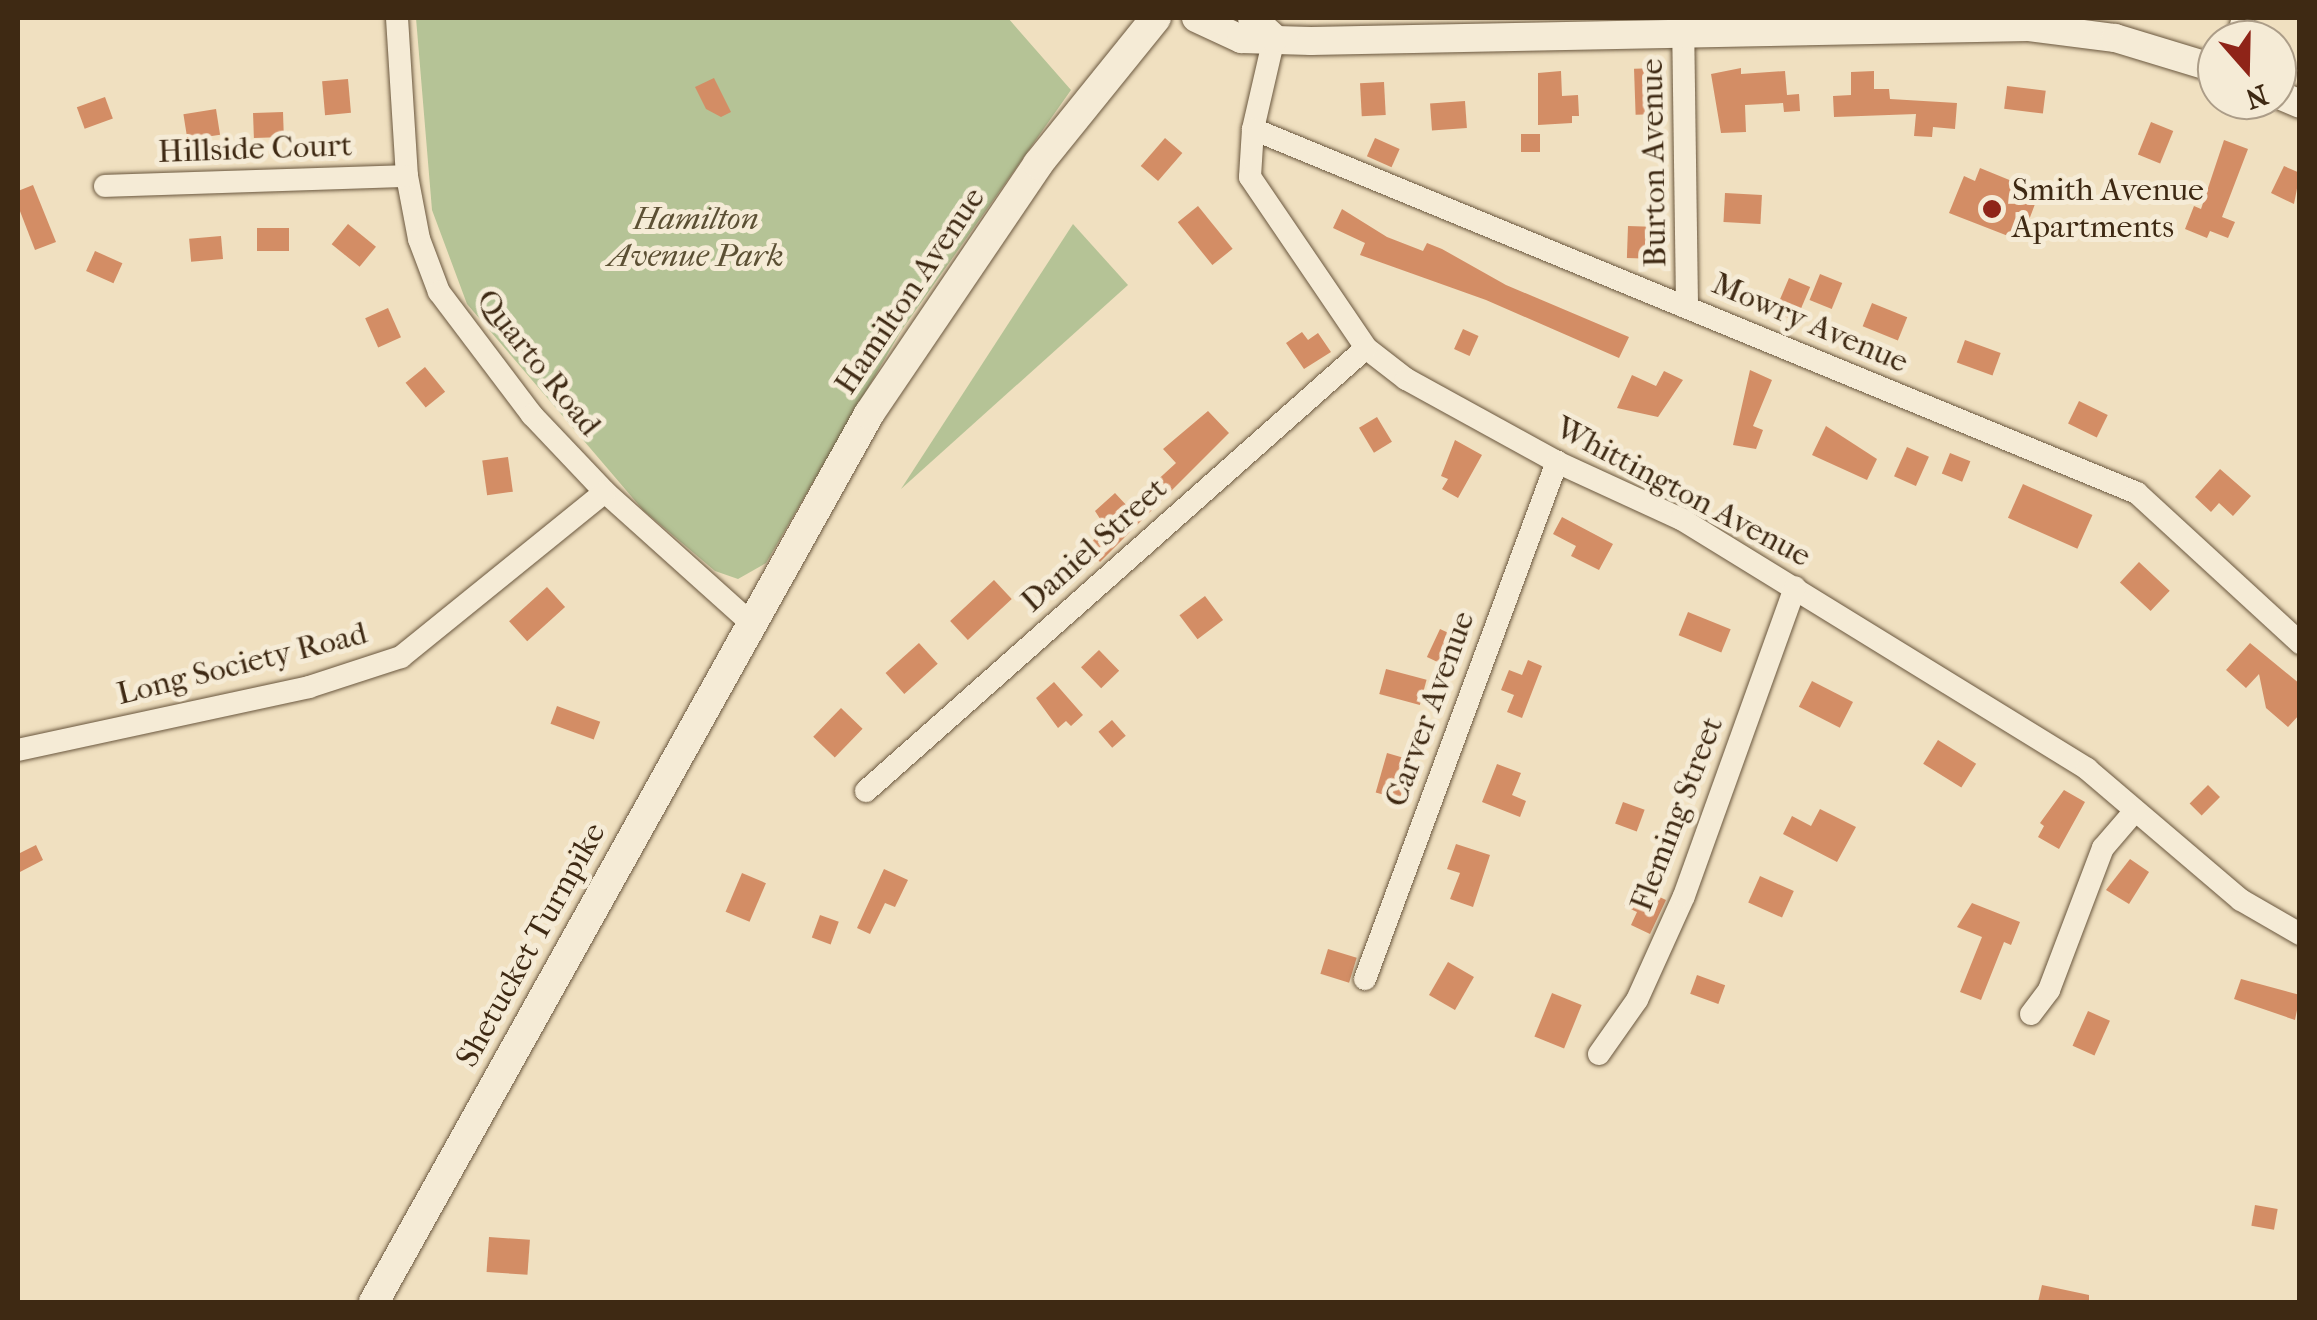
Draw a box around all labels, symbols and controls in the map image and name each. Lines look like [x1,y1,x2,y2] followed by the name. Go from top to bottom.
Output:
[2197,20,2297,120] north arrow
[1633,58,1675,268] street label: Burton Avenue
[2241,78,2272,116] text: N
[157,126,353,172] street label: Hillside Court
[2012,172,2204,247] place label: Smith Avenue Apartments
[827,180,993,402] street label: Hamilton Avenue
[1981,198,2003,220] marker: Smith Avenue Apartments
[608,201,784,276] park label: Hamilton Avenue Park
[1706,264,1914,382] street label: Mowry Avenue
[467,282,609,444] street label: Quarto Road
[1549,409,1817,575] street label: Whittington Avenue
[1013,470,1175,620] street label: Daniel Street
[1377,606,1483,812] street label: Carver Avenue
[113,614,371,714] street label: Long Society Road
[1622,711,1732,917] street label: Fleming Street
[448,816,614,1074] street label: Shetucket Turnpike

